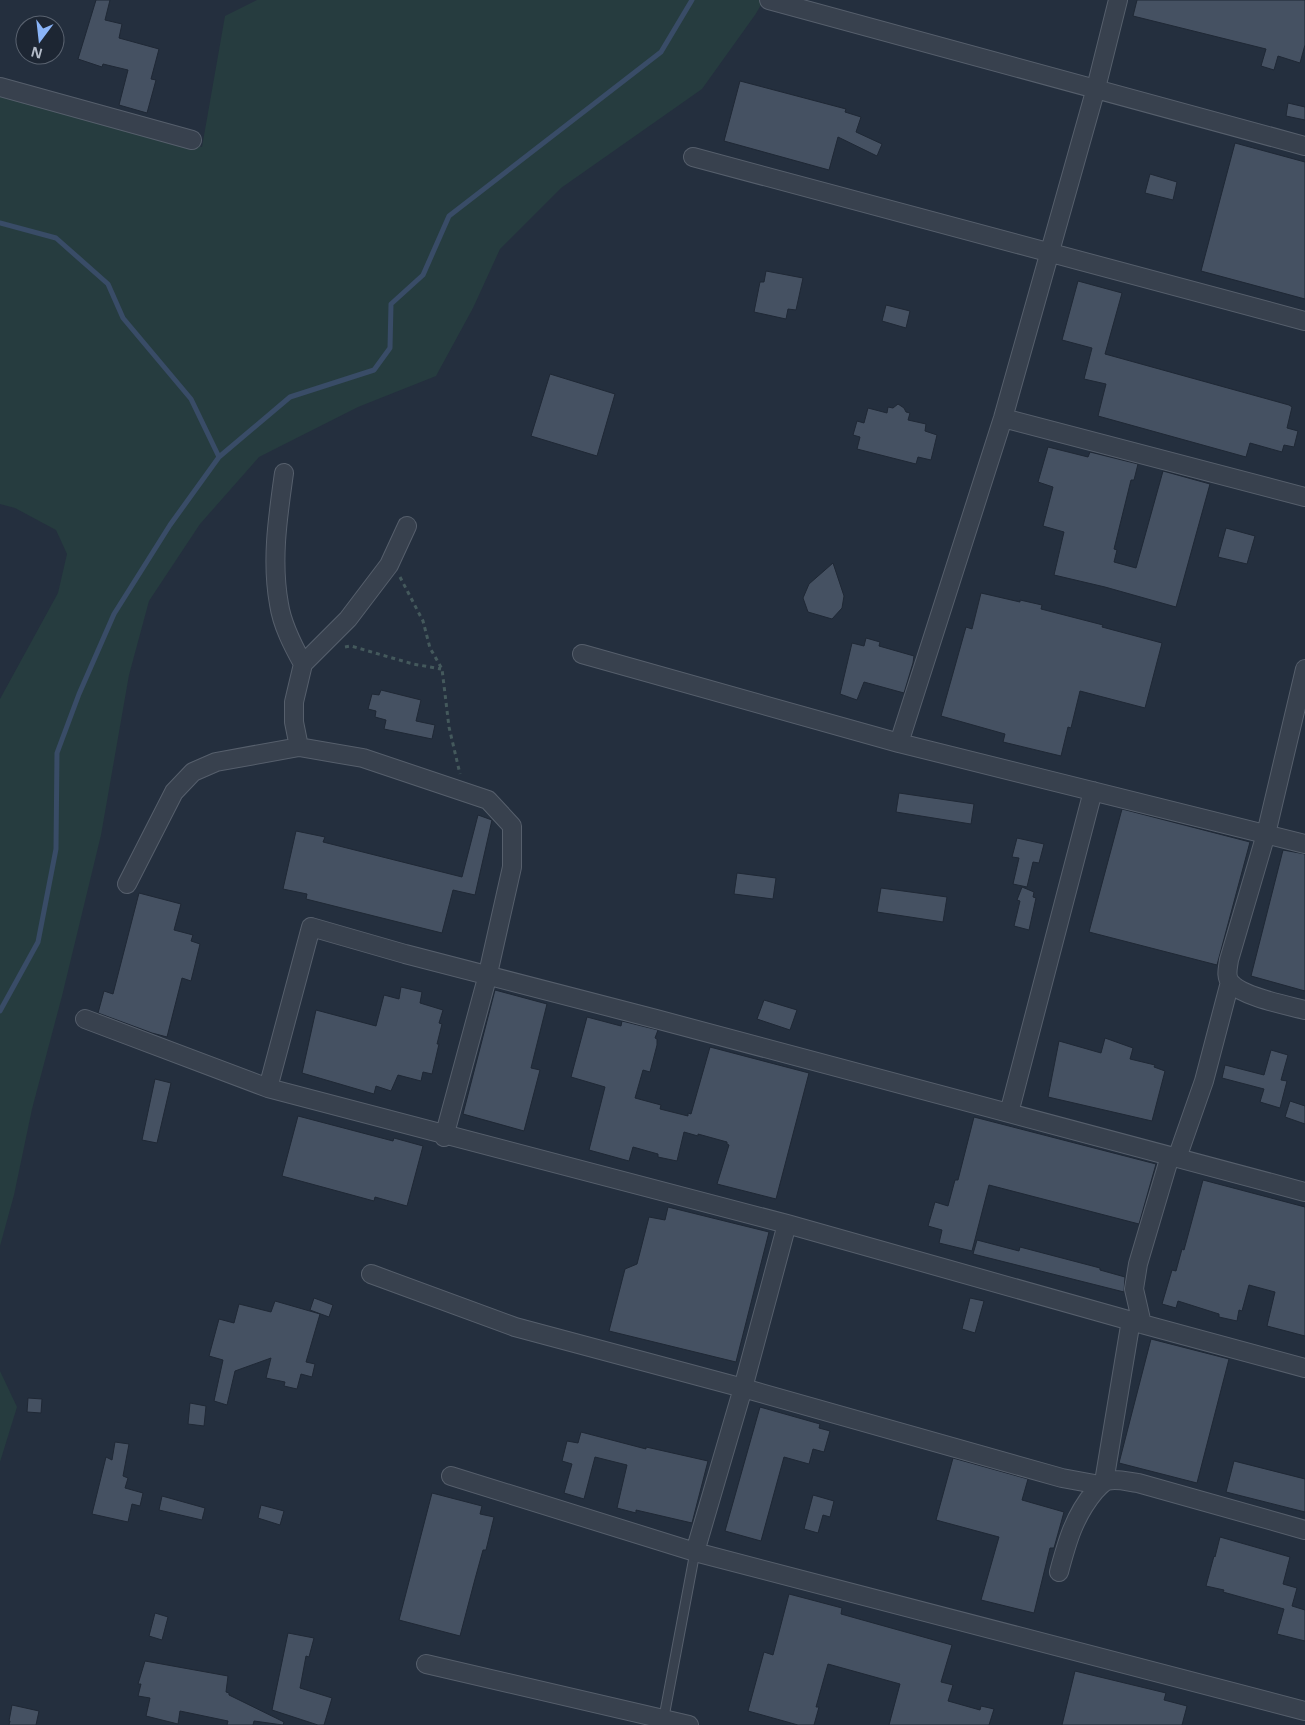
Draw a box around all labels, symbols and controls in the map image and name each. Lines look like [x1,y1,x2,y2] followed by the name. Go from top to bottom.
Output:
[15,15,65,65] north arrow
[29,42,44,64] text: N

